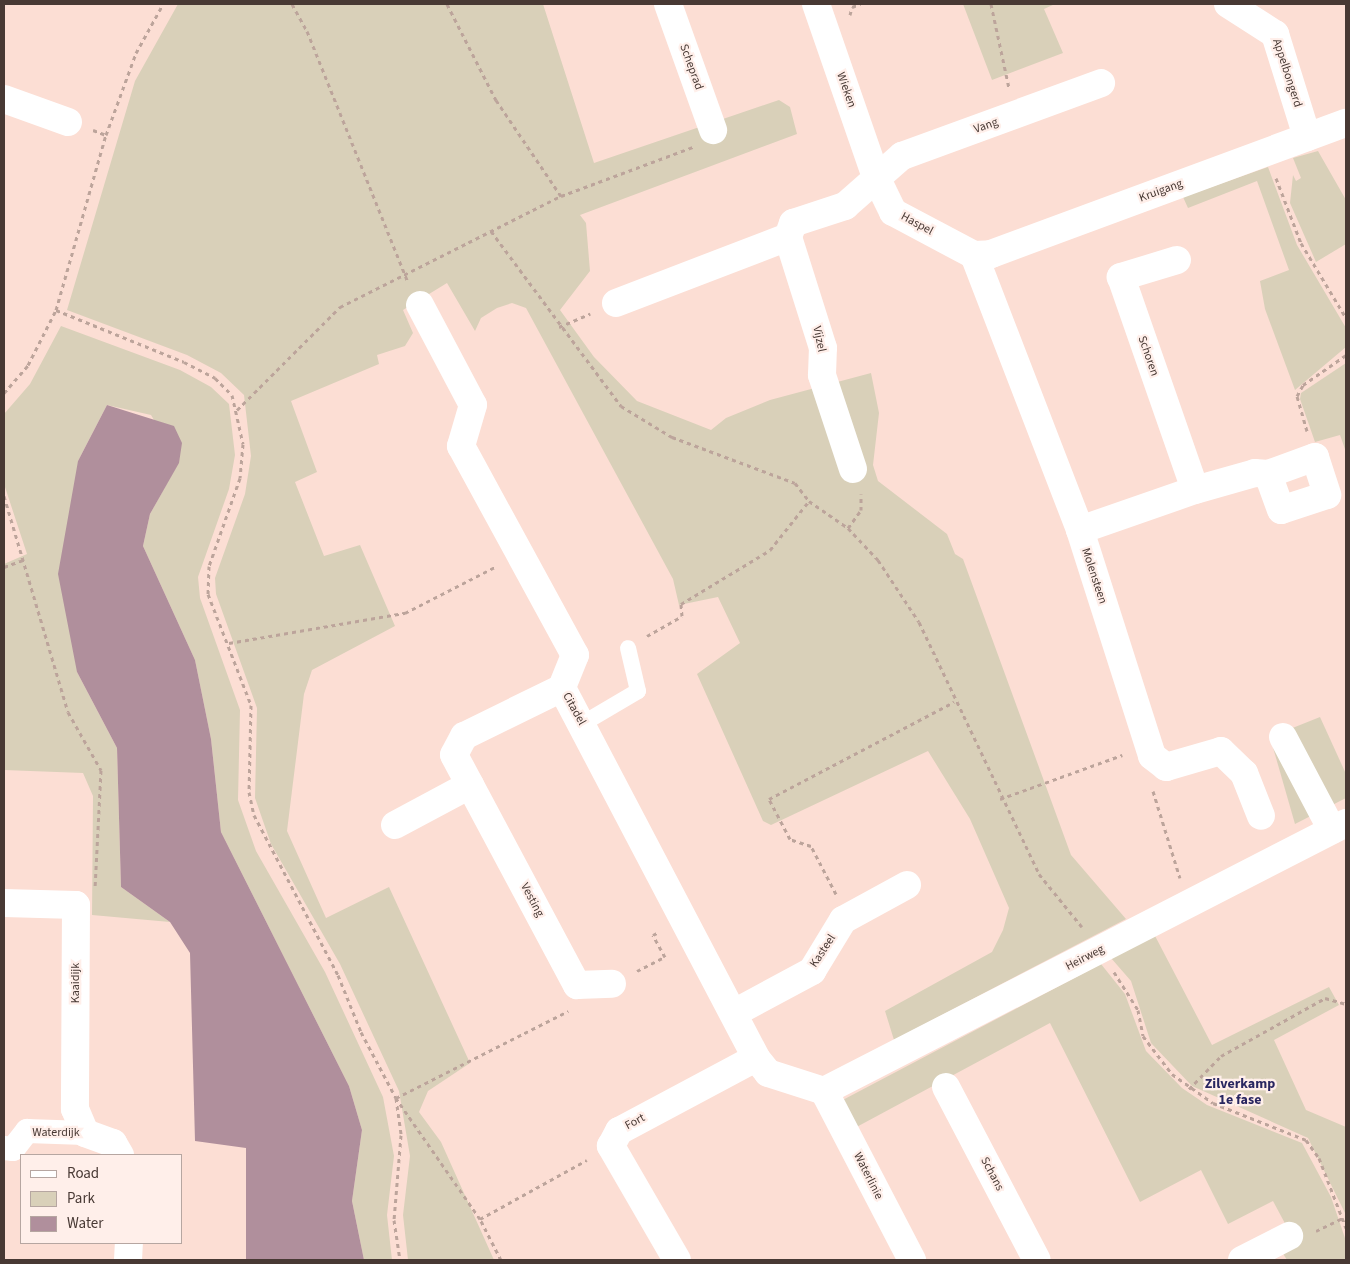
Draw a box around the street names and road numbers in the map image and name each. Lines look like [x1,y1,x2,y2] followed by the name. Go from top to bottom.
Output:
[1269,37,1305,109] street label: Appelbongerd
[676,42,706,92] street label: Scheprad
[833,70,859,110] street label: Wieken
[972,115,1000,137] street label: Vang
[1137,177,1185,205] street label: Kruigang
[898,210,936,238] street label: Haspel
[809,325,829,353] street label: Vijzel
[1134,334,1162,378] street label: Schoren
[1078,546,1110,606] street label: Molensteen
[559,690,589,728] street label: Citadel
[517,881,547,919] street label: Vesting
[807,932,839,970] street label: Kasteel
[1063,942,1107,974] street label: Heirweg
[69,963,83,1003] street label: Kaaidijk
[623,1111,647,1133] street label: Fort
[32,1126,80,1140] street label: Waterdijk
[850,1150,886,1202] street label: Waterlinie
[977,1155,1007,1193] street label: Schans

